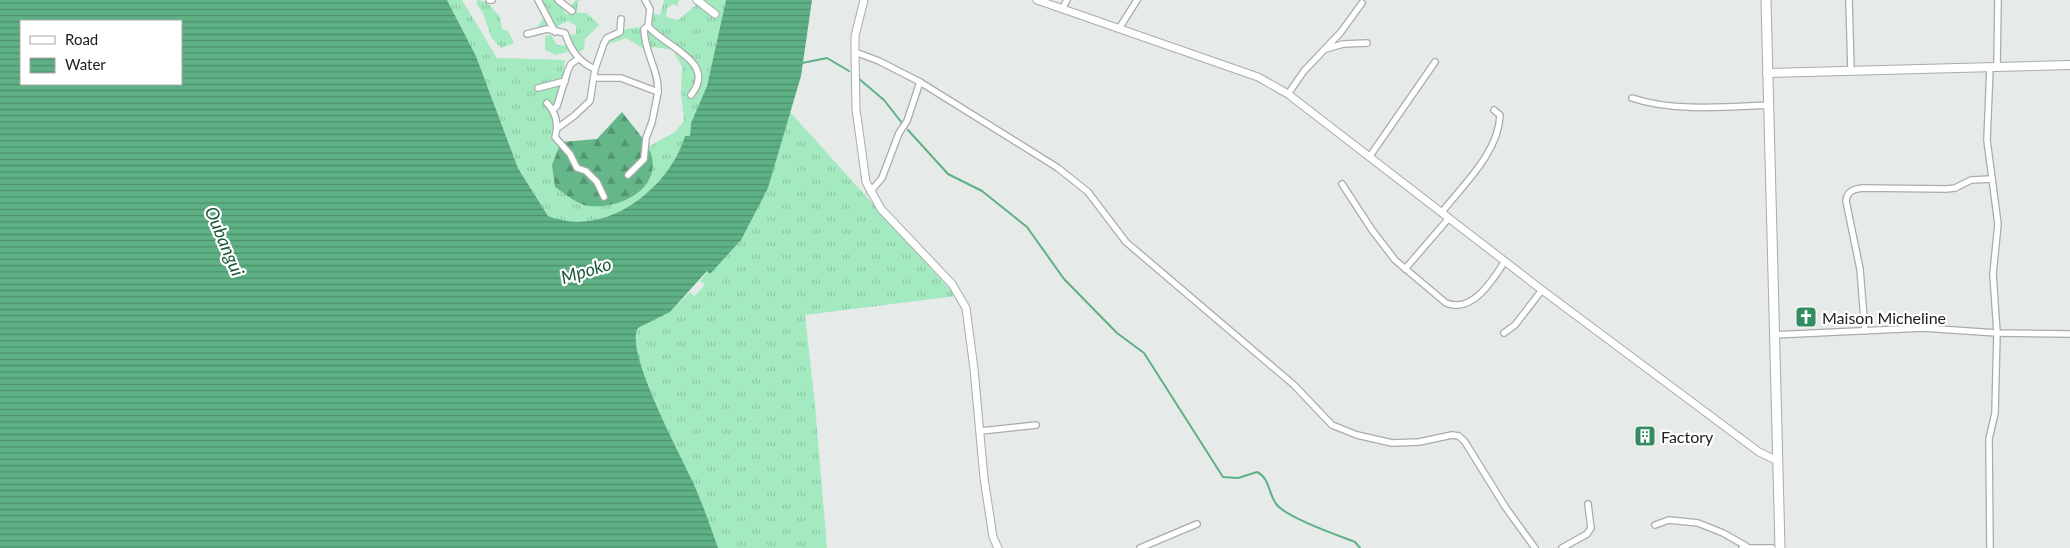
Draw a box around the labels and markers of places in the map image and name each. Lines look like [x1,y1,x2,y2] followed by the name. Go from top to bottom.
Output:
[1794,305,1818,329] church icon: Maison Micheline
[1822,308,1946,327] place label: Maison Micheline
[1633,424,1657,448] building icon: Factory
[1661,427,1714,446] place label: Factory

